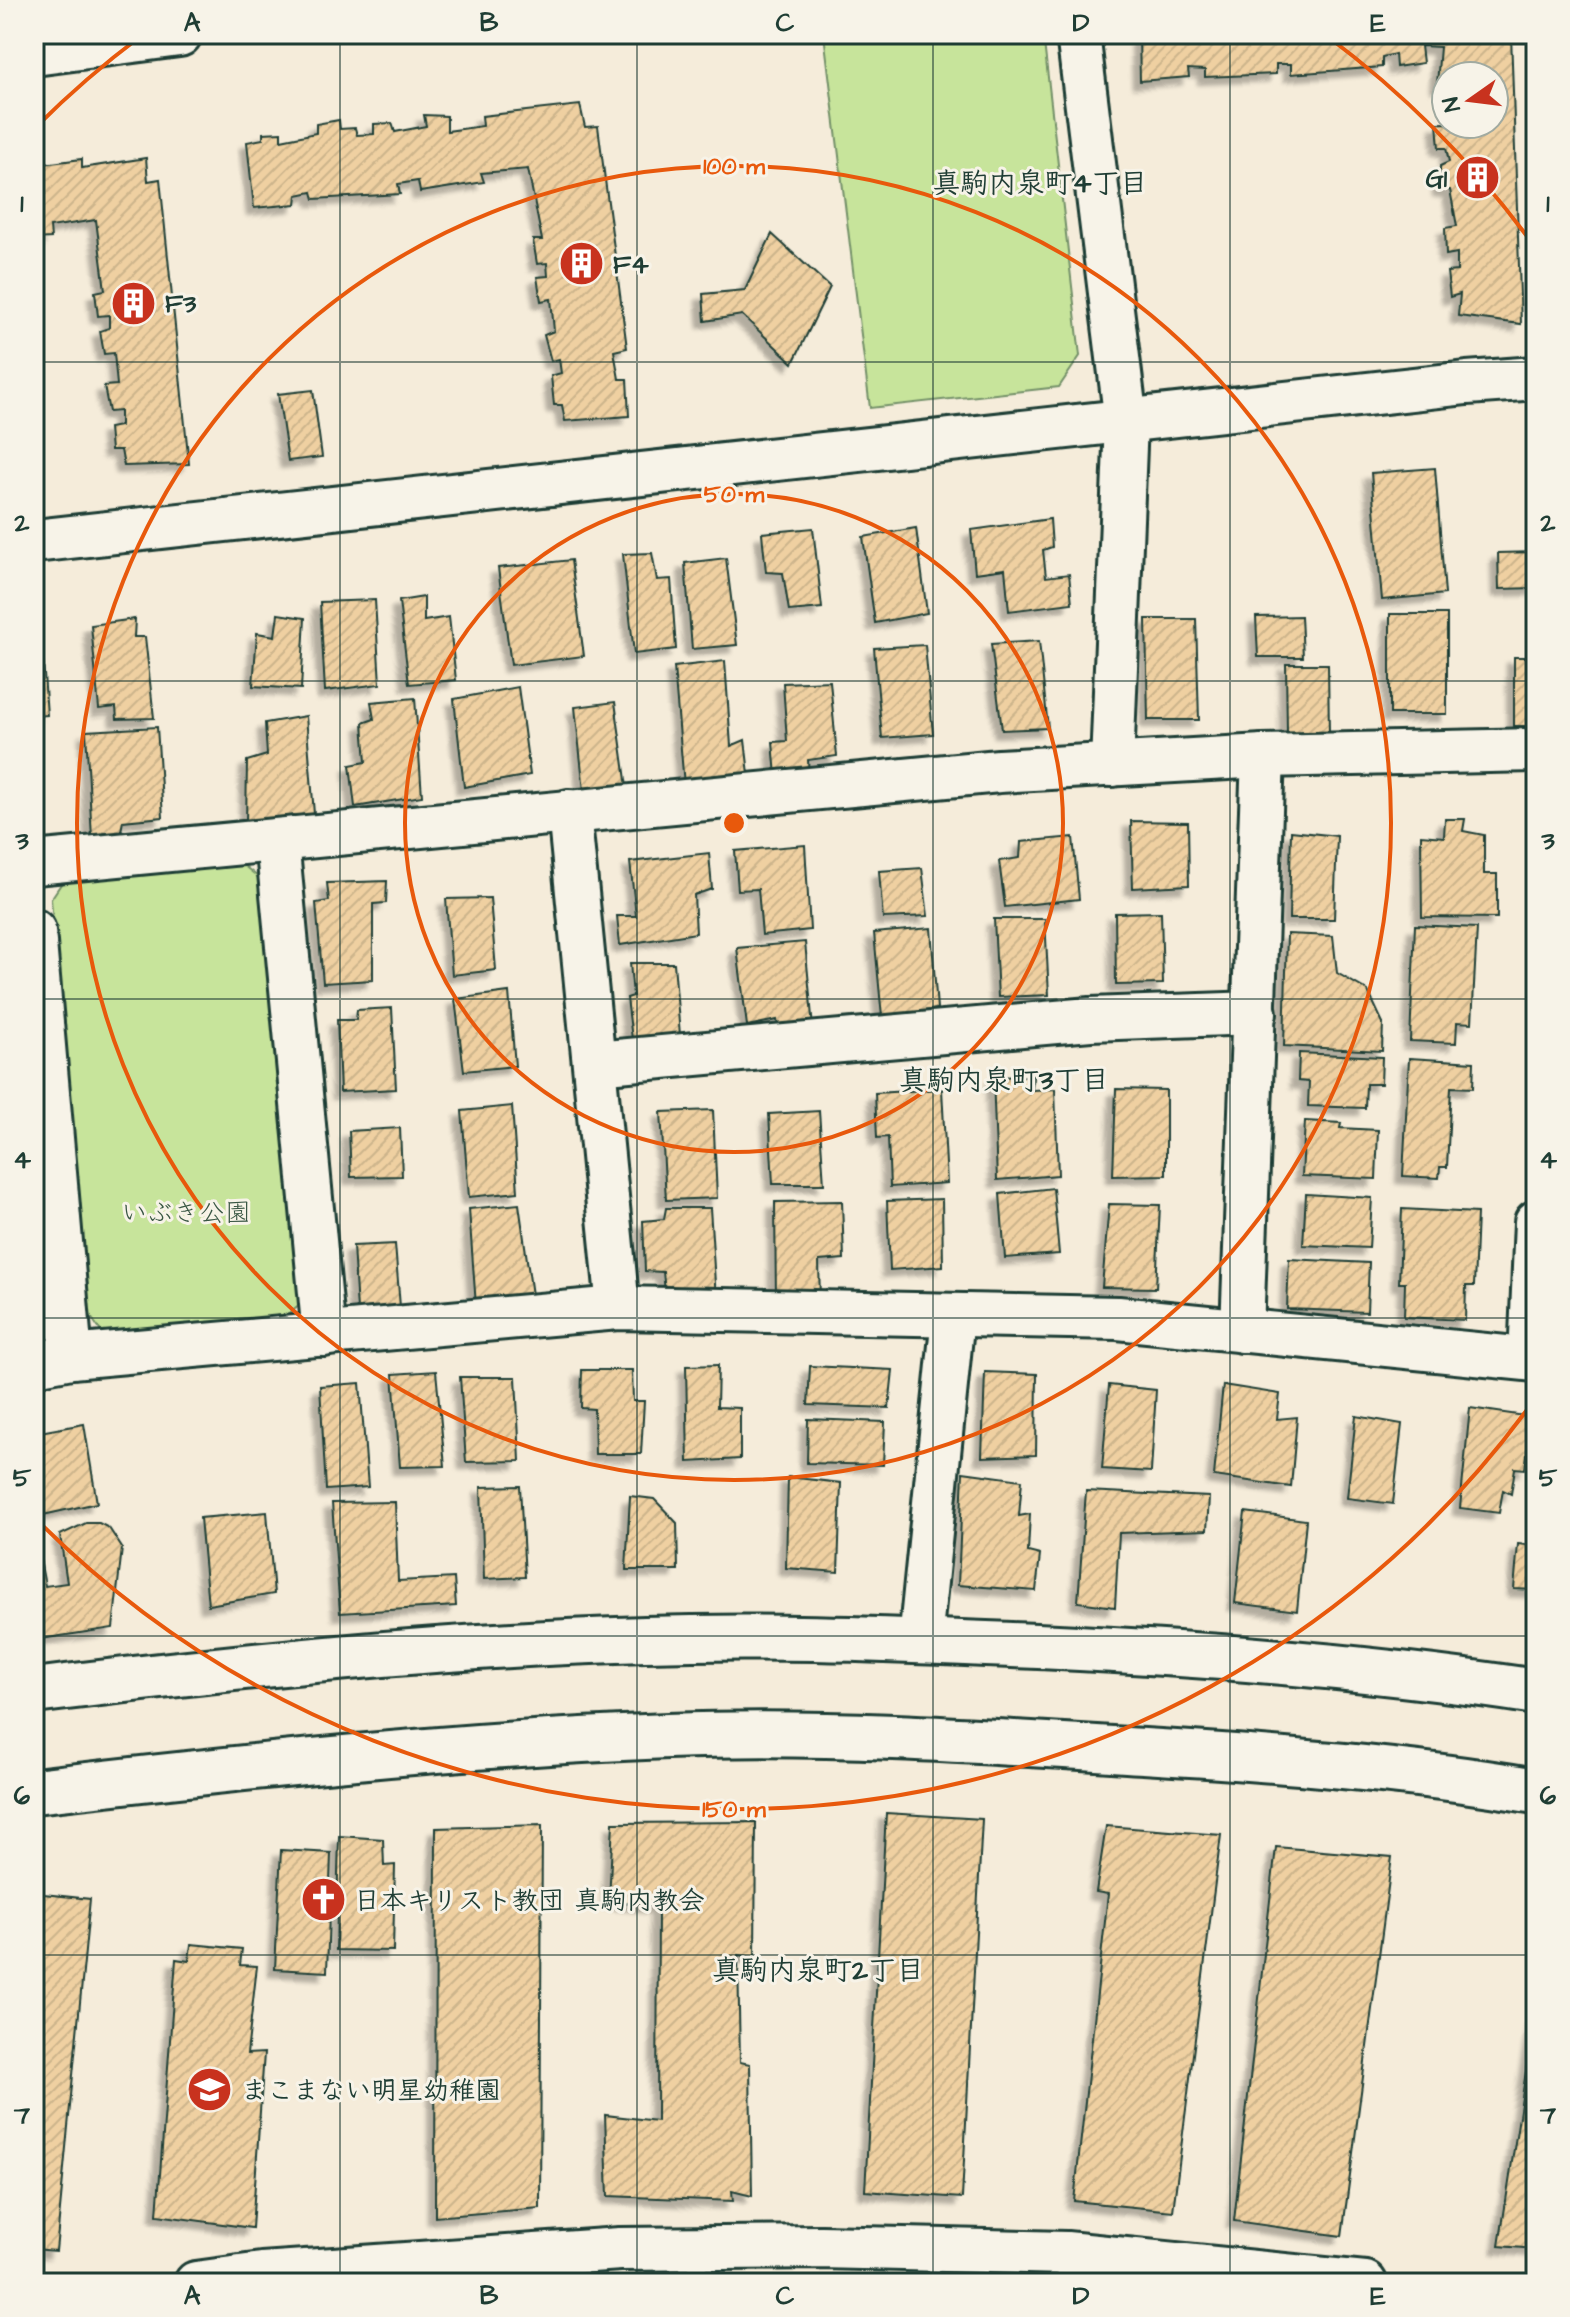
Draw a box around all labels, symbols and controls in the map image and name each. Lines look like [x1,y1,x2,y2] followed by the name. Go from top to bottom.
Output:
[184,5,201,41] text: A
[480,5,499,41] text: B
[776,5,795,41] text: C
[1073,5,1090,41] text: D
[1370,5,1386,41] text: E
[1430,60,1510,140] north arrow
[1435,94,1469,115] text: N
[703,150,765,184] text: 100 m
[1454,154,1502,202] building icon: G1
[1426,161,1448,197] place label: G1
[932,164,1148,203] district label: 真駒内泉町4丁目
[20,186,24,222] text: 1
[1546,186,1550,222] text: 1
[558,240,606,288] building icon: F4
[613,247,649,283] place label: F4
[110,279,158,327] building icon: F3
[165,286,197,322] place label: F3
[704,478,765,512] text: 50 m
[14,505,30,541] text: 2
[1540,505,1556,541] text: 2
[720,809,748,837] centre of rings
[14,823,29,859] text: 3
[1540,823,1555,859] text: 3
[899,1061,1109,1100] district label: 真駒内泉町3丁目
[13,1142,31,1178] text: 4
[1539,1142,1557,1178] text: 4
[121,1195,251,1231] park label: いぶき公園
[13,1460,32,1496] text: 5
[1539,1460,1558,1496] text: 5
[14,1778,31,1814] text: 6
[1540,1778,1557,1814] text: 6
[702,1793,766,1827] text: 150 m
[299,1876,347,1924] church icon: 日本キリスト教団 真駒内教会
[354,1883,705,1919] place label: 日本キリスト教団 真駒内教会
[712,1951,924,1990] district label: 真駒内泉町2丁目
[186,2066,234,2114] school or university icon: まこまない明星幼稚園
[241,2073,501,2109] place label: まこまない明星幼稚園
[13,2097,30,2133] text: 7
[1539,2097,1556,2133] text: 7
[184,2278,201,2314] text: A
[480,2278,499,2314] text: B
[776,2278,795,2314] text: C
[1073,2278,1090,2314] text: D
[1370,2278,1386,2314] text: E

